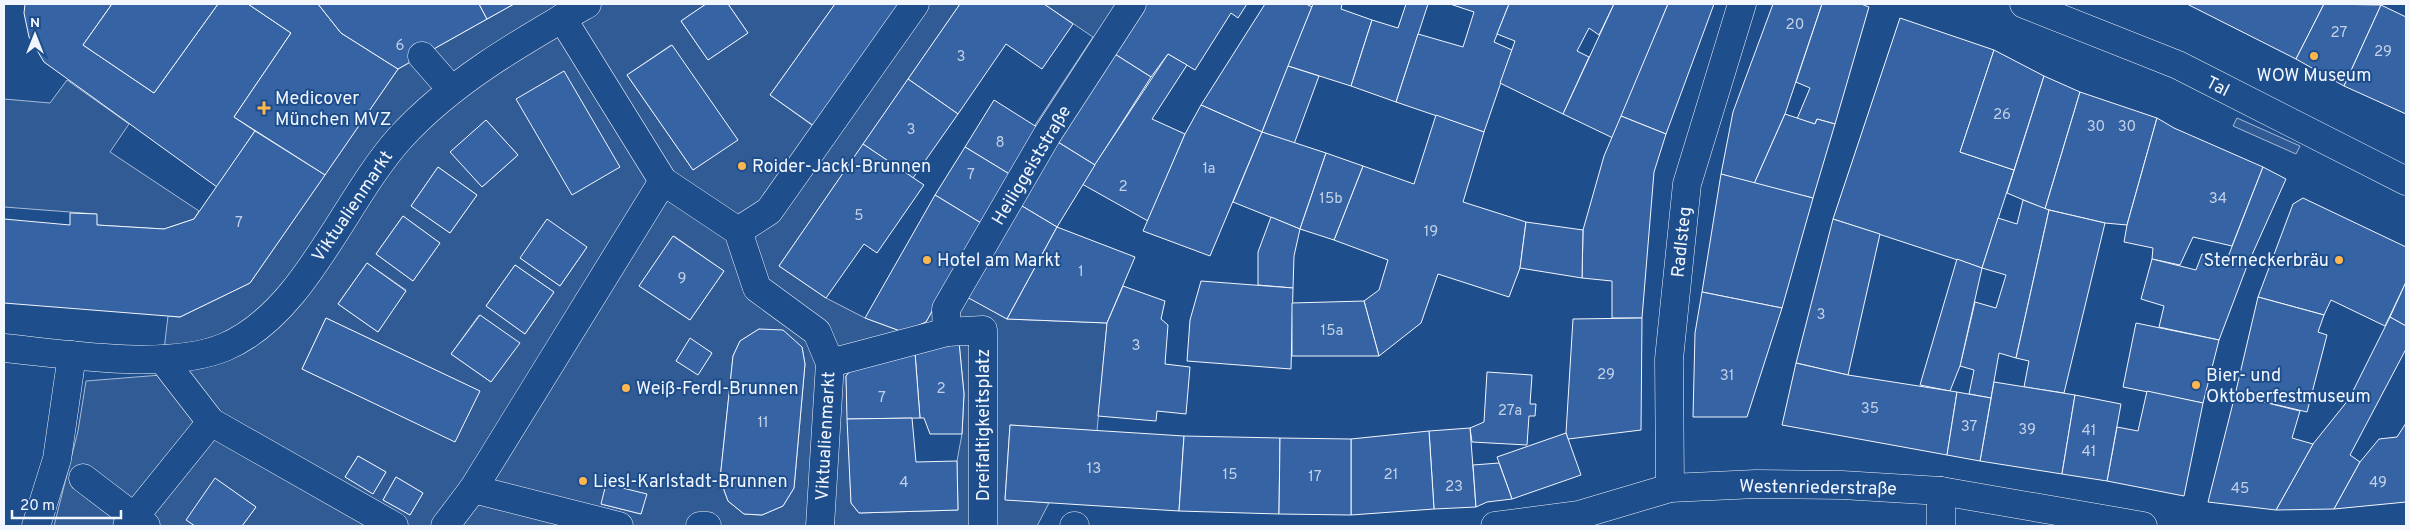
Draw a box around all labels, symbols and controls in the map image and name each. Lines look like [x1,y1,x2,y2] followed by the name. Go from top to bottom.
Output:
[10,10,60,60] north arrow
[30,15,40,32] text: N
[1786,16,1804,35] house number: 20
[2331,24,2348,43] house number: 27
[396,37,405,56] house number: 6
[2374,43,2392,62] house number: 29
[956,48,966,67] house number: 3
[2308,50,2320,62] marker: WOW Museum
[2257,65,2371,88] place label: WOW Museum
[2202,72,2233,103] street label: Tal
[275,88,392,132] place label: Medicover München MVZ
[257,101,271,115] marker: Medicover München MVZ
[988,102,1077,230] street label: Heiliggeiststraße
[1993,106,2011,125] house number: 26
[2087,118,2105,137] house number: 30
[2118,118,2136,137] house number: 30
[906,121,916,140] house number: 3
[995,134,1005,153] house number: 8
[308,147,399,267] street label: Viktualienmarkt
[752,156,931,179] place label: Roider-Jackl-Brunnen
[736,160,748,172] marker: Roider-Jackl-Brunnen
[1202,160,1216,179] house number: 1a
[967,166,975,185] house number: 7
[1118,178,1128,197] house number: 2
[1319,190,1343,209] house number: 15b
[2209,190,2227,209] house number: 34
[1667,205,1698,279] street label: Radlsteg
[854,207,864,226] house number: 5
[235,214,243,233] house number: 7
[1424,223,1438,242] house number: 19
[937,250,1061,273] place label: Hotel am Markt
[2204,250,2329,273] place label: Sterneckerbräu
[921,254,933,266] marker: Hotel am Markt
[2333,254,2345,266] marker: Sterneckerbräu
[1078,263,1084,282] house number: 1
[678,270,686,289] house number: 9
[1816,306,1826,325] house number: 3
[1321,322,1343,341] house number: 15a
[1131,337,1141,356] house number: 3
[973,349,996,501] street label: Dreifaltigkeitsplatz
[2206,365,2371,409] place label: Bier- und Oktoberfestmuseum
[1597,366,1615,385] house number: 29
[1720,367,1734,386] house number: 31
[812,371,841,501] street label: Viktualienmarkt
[636,378,799,401] place label: Weiß-Ferdl-Brunnen
[2190,379,2202,391] marker: Bier- und Oktoberfestmuseum
[936,380,946,399] house number: 2
[620,382,632,394] marker: Weiß-Ferdl-Brunnen
[878,389,886,408] house number: 7
[1861,400,1879,419] house number: 35
[1498,402,1522,421] house number: 27a
[757,414,769,433] house number: 11
[1961,418,1978,437] house number: 37
[2018,421,2036,440] house number: 39
[2082,422,2096,441] house number: 41
[2082,443,2096,462] house number: 41
[1087,460,1101,479] house number: 13
[1223,466,1237,485] house number: 15
[1384,466,1398,485] house number: 21
[1308,468,1322,487] house number: 17
[593,471,788,494] place label: Liesl-Karlstadt-Brunnen
[899,474,909,493] house number: 4
[2369,474,2387,493] house number: 49
[577,475,589,487] marker: Liesl-Karlstadt-Brunnen
[1739,476,1897,501] street label: Westenriederstraße
[1445,478,1463,497] house number: 23
[2231,480,2249,499] house number: 45
[12,488,121,520] scale bar
[20,497,55,516] text: 20 m

